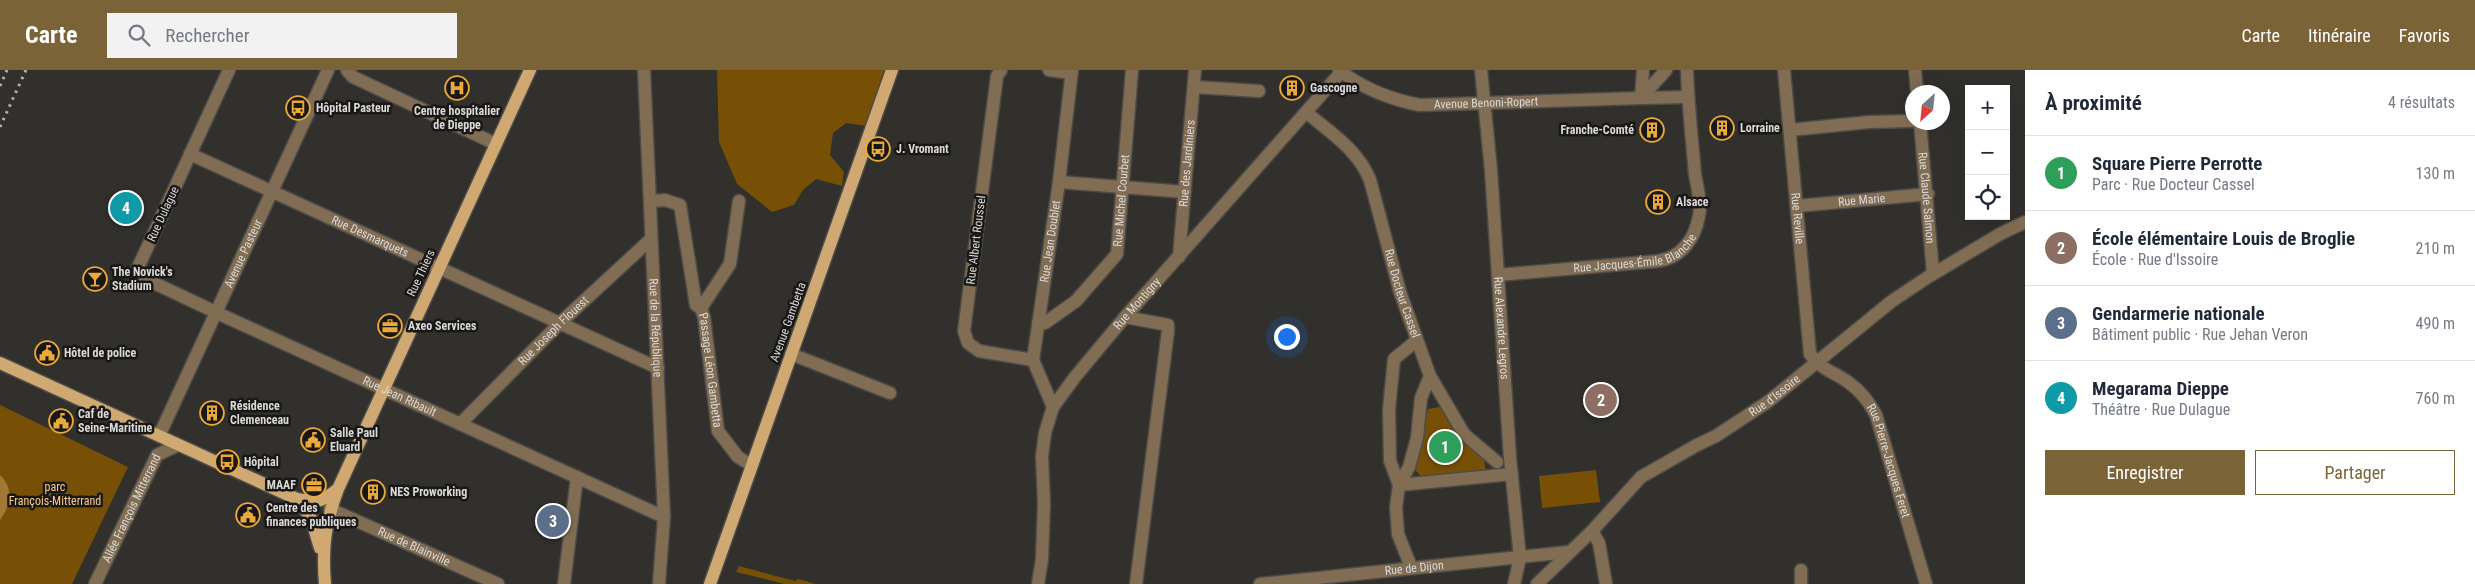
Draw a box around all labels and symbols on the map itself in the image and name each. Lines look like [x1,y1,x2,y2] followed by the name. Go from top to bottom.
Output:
[444,75,470,101] hospital icon: Centre hospitalier de Dieppe
[1279,75,1305,101] building icon: Gascogne
[1310,81,1358,95] place label: Gascogne
[1905,85,1950,130] north arrow
[1434,94,1539,112] street label: Avenue Benoni-Ropert
[285,95,311,121] bus stop icon: Hôpital Pasteur
[316,101,391,115] place label: Hôpital Pasteur
[414,104,500,132] place label: Centre hospitalier de Dieppe
[1709,115,1735,141] building icon: Lorraine
[1639,117,1665,143] building icon: Franche-Comté
[1176,119,1198,208] street label: Rue des Jardiniers
[1740,121,1780,135] place label: Lorraine
[1560,123,1634,137] place label: Franche-Comté
[865,136,891,162] bus stop icon: J. Vromant
[896,142,949,156] place label: J. Vromant
[1916,151,1937,244] street label: Rue Claude Salmon
[1111,154,1132,247] street label: Rue Michel Courbet
[144,184,182,244] street label: Rue Dulague
[110,189,142,227] pin: 4
[1645,189,1671,215] building icon: Alsace
[1837,191,1886,209] street label: Rue Marie
[1788,192,1807,245] street label: Rue Reville
[964,195,988,285] street label: Rue Albert Roussel
[1676,195,1709,209] place label: Alsace
[1037,199,1063,283] street label: Rue Jean Doublet
[329,213,411,260] street label: Rue Desmarquets
[221,217,265,290] street label: Avenue Pasteur
[1573,231,1699,275] street label: Rue Jacques-Émile Blanche
[404,247,438,299] street label: Rue Thiers
[1382,247,1423,340] street label: Rue Docteur Cassel
[112,265,173,293] place label: The Novick's Stadium
[82,266,108,292] bar icon: The Novick's Stadium
[1110,275,1163,333] street label: Rue Montigny
[1491,276,1512,380] street label: Rue Alexandre Legros
[646,278,665,378] street label: Rue de la République
[767,280,809,364] street label: Avenue Gambetta
[515,293,592,368] street label: Rue Joseph Flouest
[696,311,725,429] street label: Passage Léon Gambetta
[377,313,403,339] office icon: Axeo Services
[408,319,477,333] place label: Axeo Services
[1274,324,1300,350] your location
[34,340,60,366] public building icon: Hôtel de police
[64,346,136,360] place label: Hôtel de police
[1746,371,1803,419] street label: Rue d'Issoire
[361,373,439,419] street label: Rue Jean Ribault
[1585,381,1617,419] pin: 2
[230,399,289,427] place label: Résidence Clemenceau
[199,400,225,426] building icon: Résidence Clemenceau
[1864,401,1913,520] street label: Rue Pierre-Jacques Feret
[78,407,153,435] place label: Caf de Seine-Maritime
[48,408,74,434] public building icon: Caf de Seine-Maritime
[330,426,378,454] place label: Salle Paul Eluard
[300,427,326,453] public building icon: Salle Paul Eluard
[1429,428,1461,466] pin: 1
[214,449,240,475] bus stop icon: Hôpital
[99,452,163,565] street label: Allée François Mitterrand
[244,455,279,469] place label: Hôpital
[301,472,327,498] office icon: MAAF
[267,478,296,492] place label: MAAF
[360,479,386,505] building icon: NES Proworking
[9,480,101,508] park label: parc François-Mitterrand
[390,485,467,499] place label: NES Proworking
[266,501,357,529] place label: Centre des finances publiques
[235,502,261,528] public building icon: Centre des finances publiques
[537,502,569,540] pin: 3
[376,524,453,569] street label: Rue de Blainville
[1384,558,1444,578] street label: Rue de Dijon

